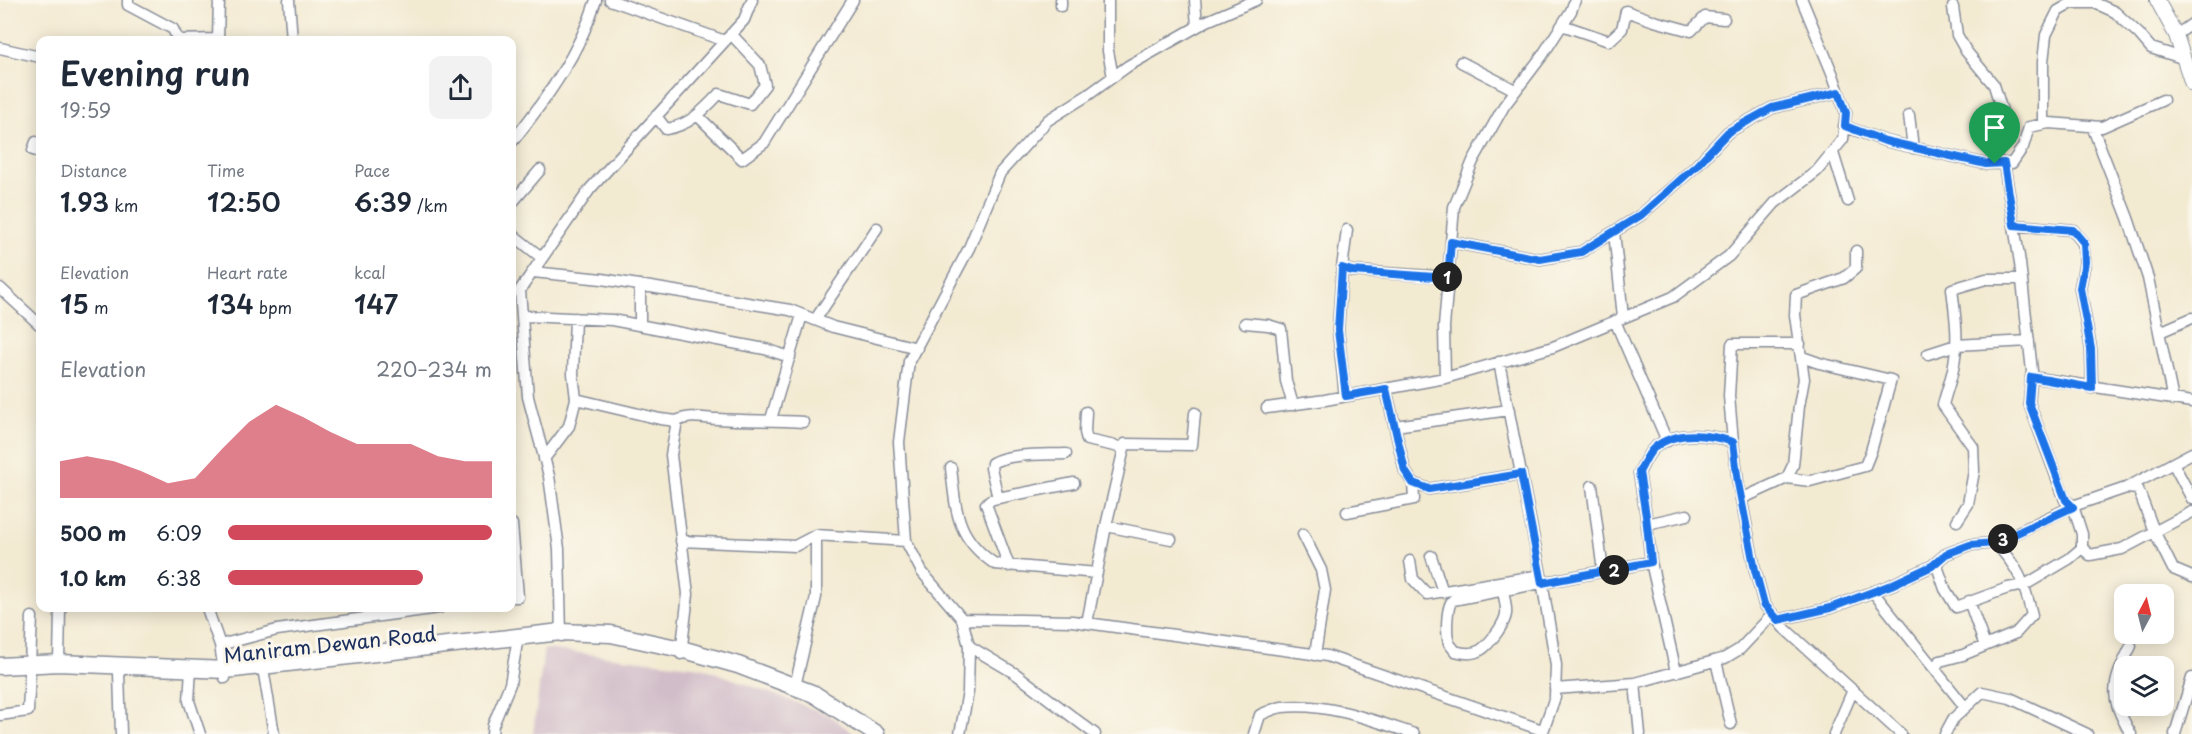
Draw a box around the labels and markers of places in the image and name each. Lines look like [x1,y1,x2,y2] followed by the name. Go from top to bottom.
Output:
[1969,102,2020,164] pin
[1432,262,1462,292] pin: 1
[1988,524,2018,554] pin: 3
[1599,555,1629,585] pin: 2

